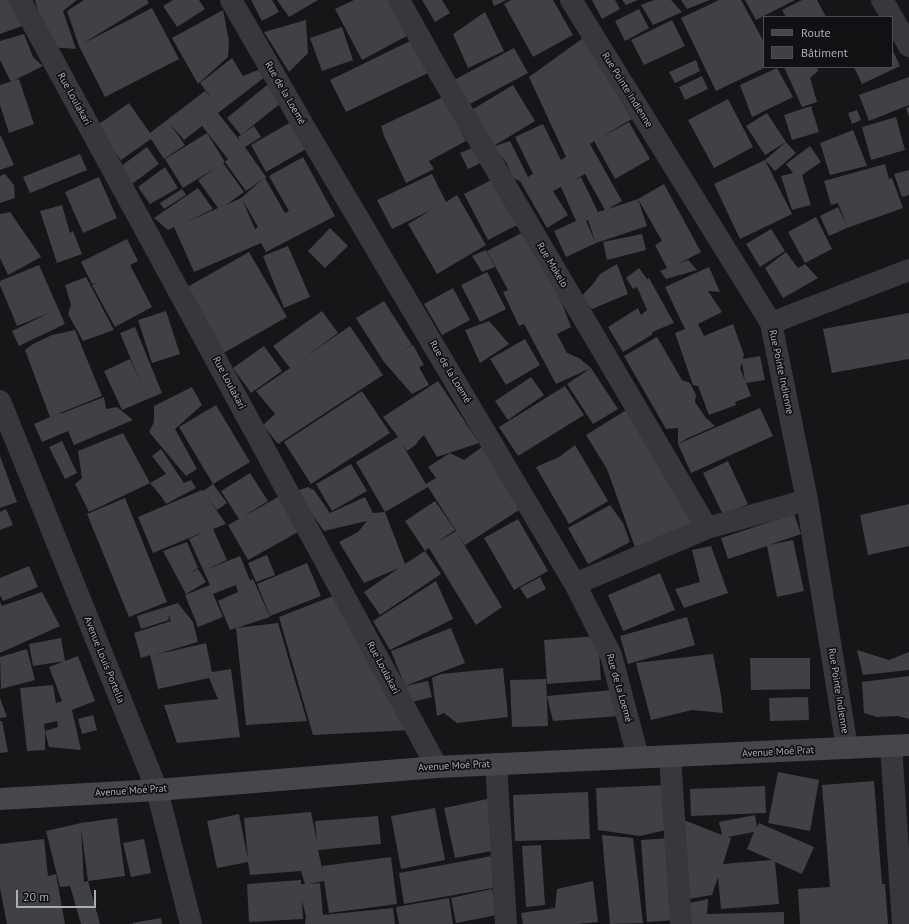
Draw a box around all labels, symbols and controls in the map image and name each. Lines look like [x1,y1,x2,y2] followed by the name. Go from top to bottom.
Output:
[763,16,893,68] legend
[801,25,831,40] text: Route
[801,45,848,60] text: Bâtiment
[599,50,655,130] street label: Rue Pointe Indienne
[262,59,308,127] street label: Rue de la Loemé
[55,71,93,127] street label: Rue Loulakari
[534,240,570,290] street label: Rue Mokelo
[766,329,796,415] street label: Rue Pointe Indienne
[427,339,473,405] street label: Rue de la Loemé
[210,355,248,411] street label: Rue Loulakari
[81,615,127,705] street label: Avenue Louis Portella
[364,640,402,696] street label: Rue Loulakari
[825,647,851,735] street label: Rue Pointe Indienne
[603,652,635,724] street label: Rue de la Loemé
[742,744,814,760] street label: Avenue Moé Prat
[418,758,490,774] street label: Avenue Moé Prat
[95,783,167,799] street label: Avenue Moé Prat
[18,882,98,908] scale bar
[23,889,49,904] text: 20 m

